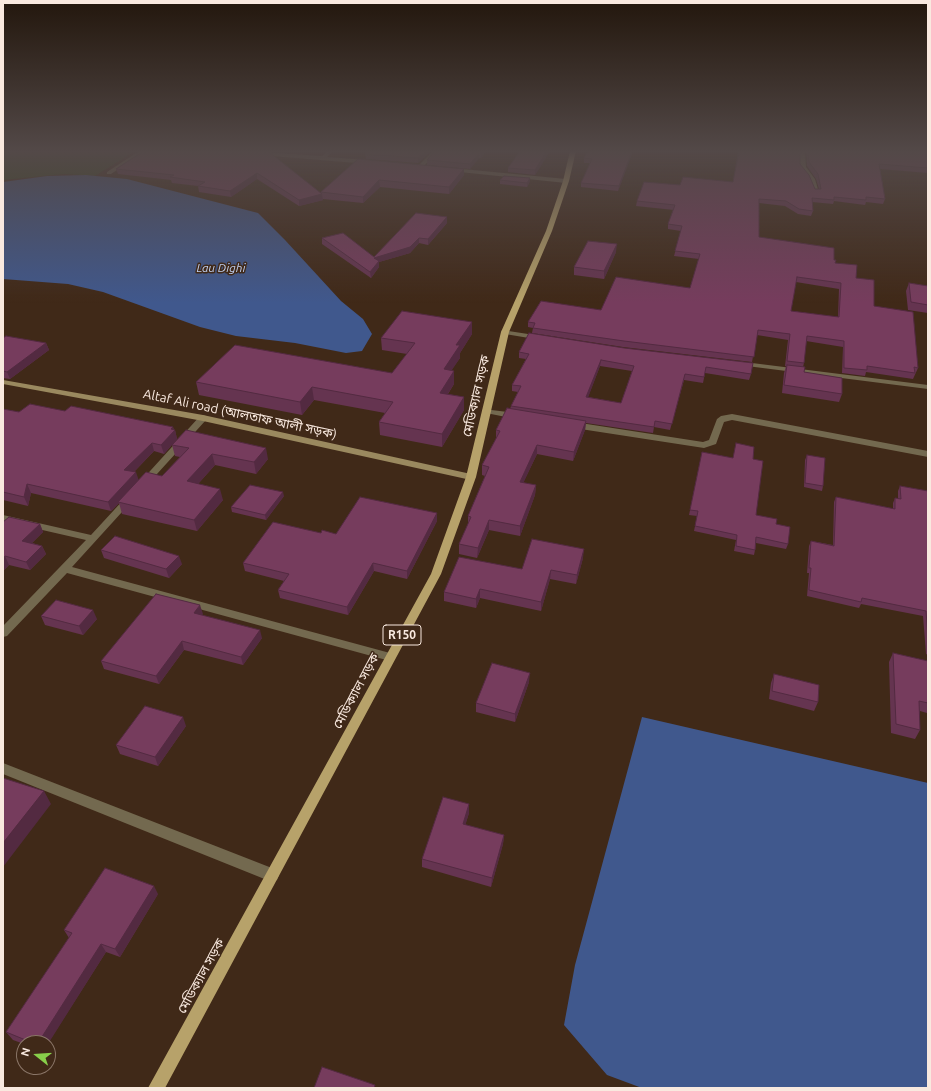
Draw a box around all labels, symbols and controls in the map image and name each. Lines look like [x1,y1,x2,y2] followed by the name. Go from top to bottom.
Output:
[197,261,245,275] water label: Lau Dighi
[459,354,493,438] street label: মেডিক্যাল সড়ক
[142,386,338,442] street label: Altaf Ali road (আলতাফ আলী সড়ক)
[383,625,421,645] road number: R150
[330,651,382,731] street label: মেডিক্যাল সড়ক
[174,936,228,1016] street label: মেডিক্যাল সড়ক
[16,1035,56,1075] north arrow
[19,1046,32,1057] text: N

